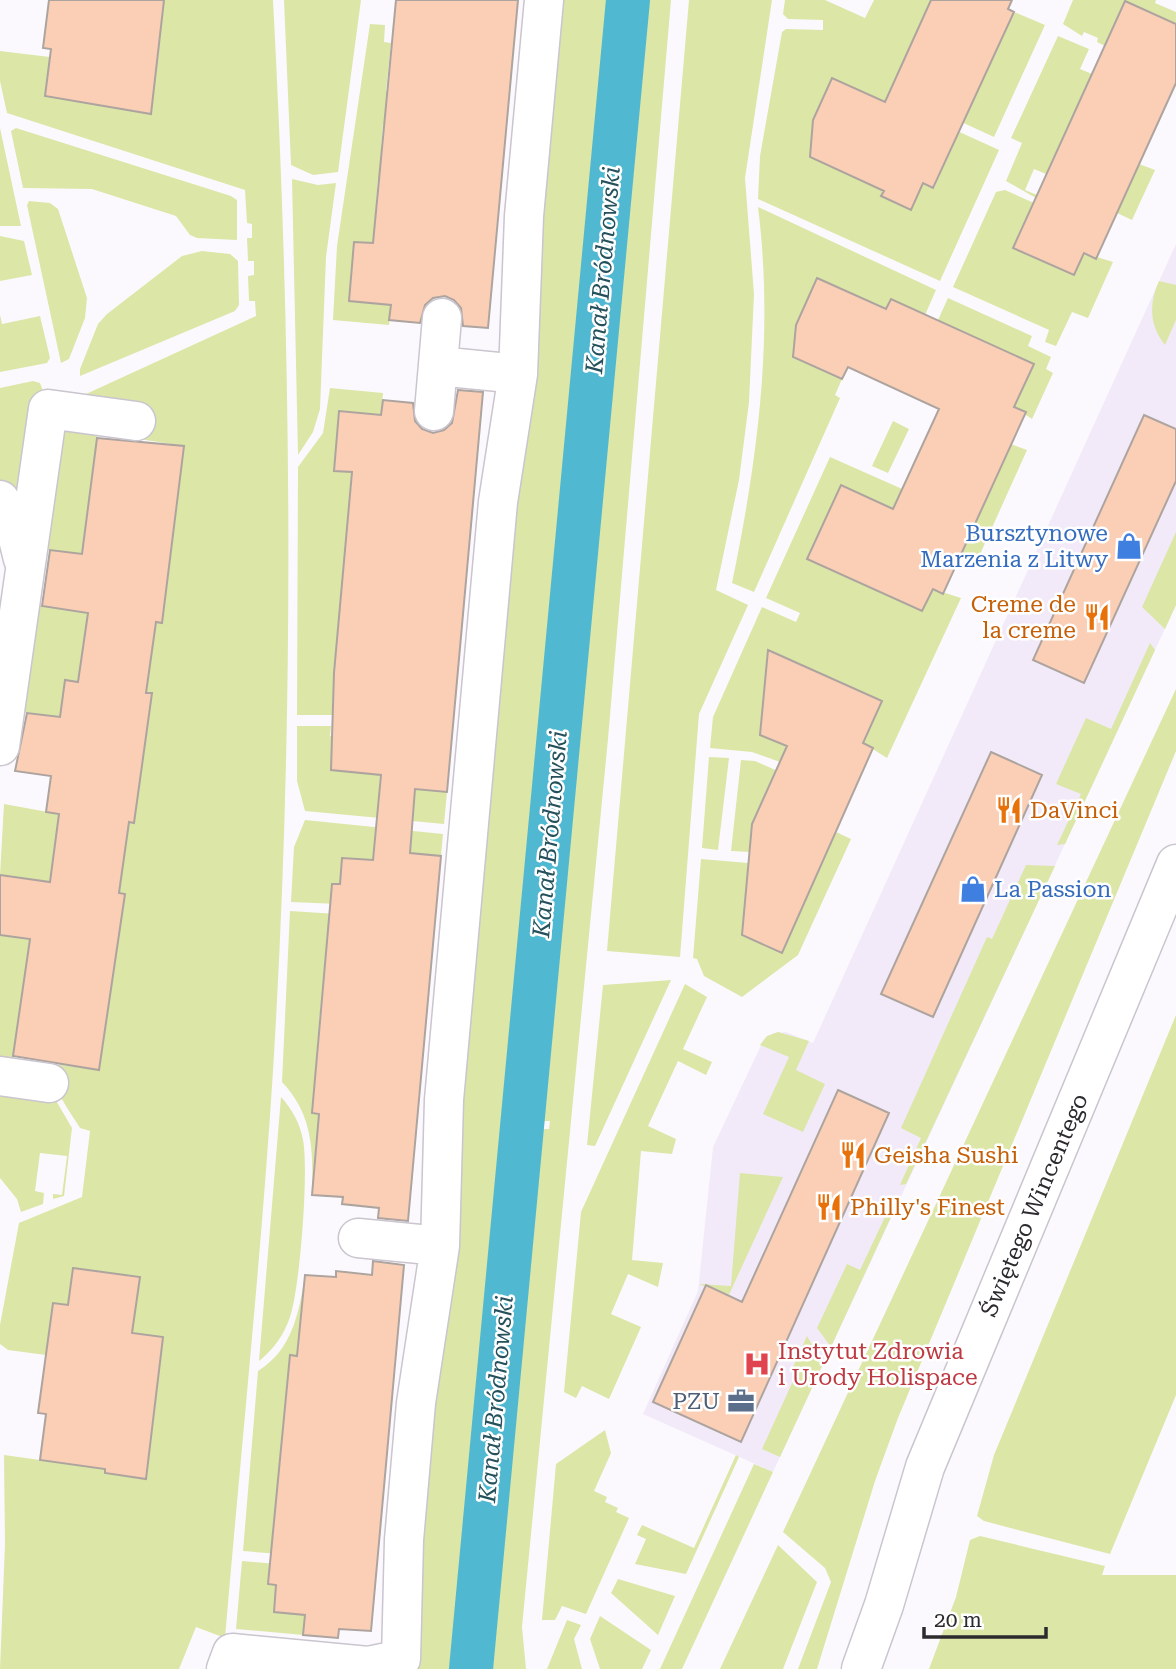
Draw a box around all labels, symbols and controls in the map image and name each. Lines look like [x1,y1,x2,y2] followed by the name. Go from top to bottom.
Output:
[580,165,626,376] water label: Kanał Bródnowski
[920,520,1108,573] place label: Bursztynowe Marzenia z Litwy
[1114,531,1144,561] shop icon: Bursztynowe Marzenia z Litwy
[971,591,1076,644] place label: Creme de la creme
[1082,602,1112,632] restaurant icon: Creme de la creme
[527,729,573,940] water label: Kanał Bródnowski
[994,795,1024,825] restaurant icon: DaVinci
[1030,797,1119,824] place label: DaVinci
[958,874,988,904] shop icon: La Passion
[994,876,1112,903] place label: La Passion
[974,1089,1094,1321] street label: Świętego Wincentego
[838,1140,868,1170] restaurant icon: Geisha Sushi
[874,1142,1018,1169] place label: Geisha Sushi
[814,1192,844,1222] restaurant icon: Philly's Finest
[850,1194,1005,1221] place label: Philly's Finest
[473,1294,519,1505] water label: Kanał Bródnowski
[778,1338,978,1391] place label: Instytut Zdrowia i Urody Holispace
[742,1349,772,1379] hospital icon: Instytut Zdrowia i Urody Holispace
[726,1386,756,1416] office icon: PZU
[672,1388,720,1415] place label: PZU
[924,1596,1046,1640] scale bar
[934,1608,982,1632] text: 20 m

